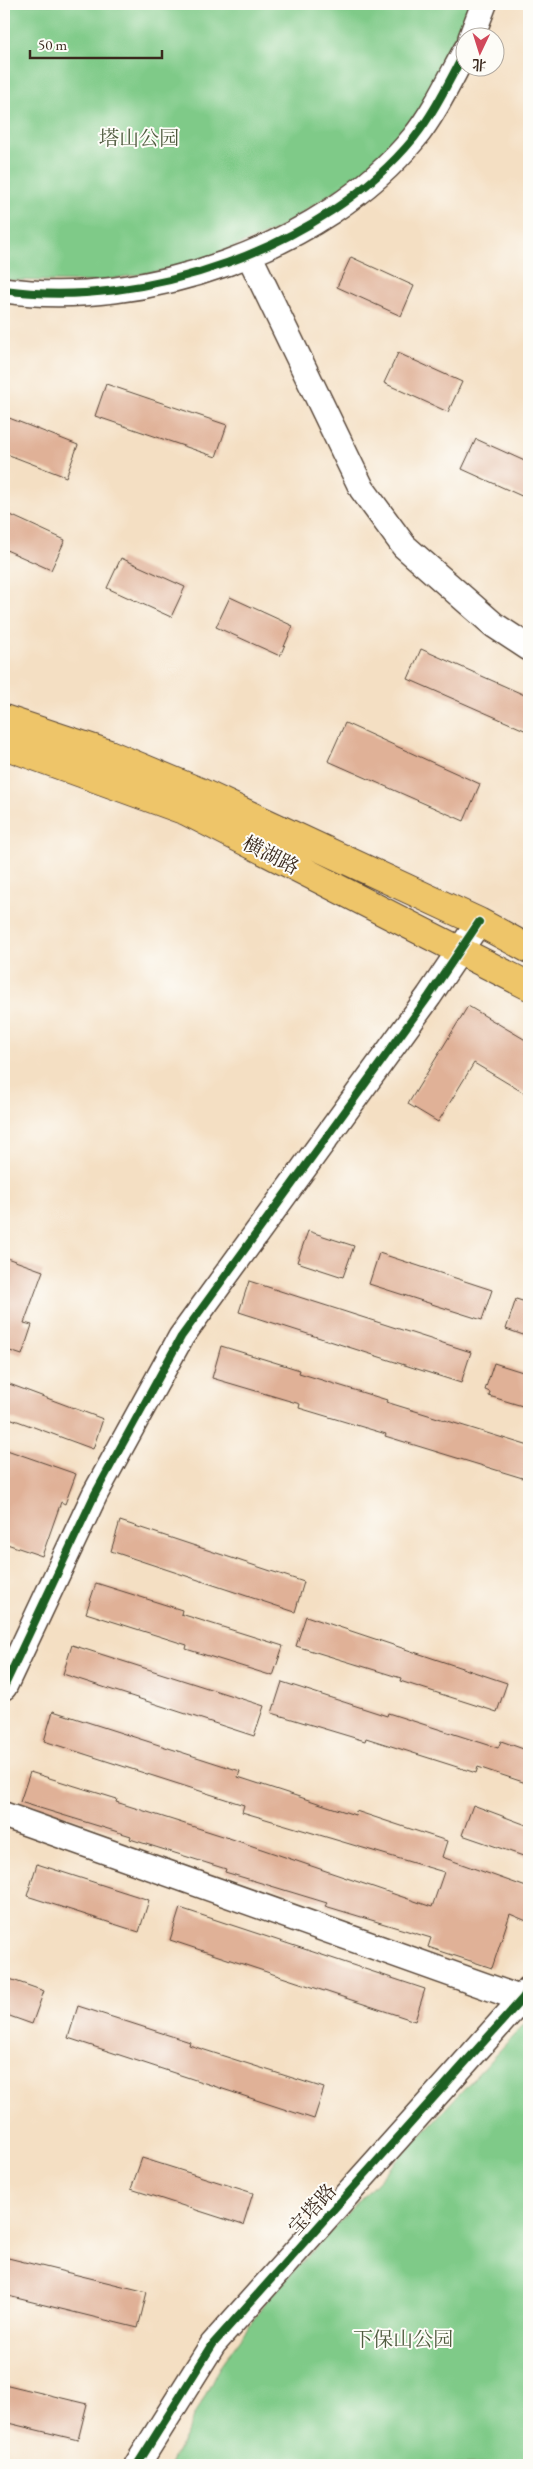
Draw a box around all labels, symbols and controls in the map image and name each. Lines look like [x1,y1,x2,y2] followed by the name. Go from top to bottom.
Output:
[30,28,162,60] scale bar
[456,28,506,78] north arrow
[38,35,67,54] text: 50 m
[471,56,487,74] text: 北
[99,125,179,151] park label: 塔山公园
[238,830,304,880] street label: 横湖路
[282,2178,342,2240] street label: 宝塔路
[353,2326,453,2352] park label: 下保山公园

